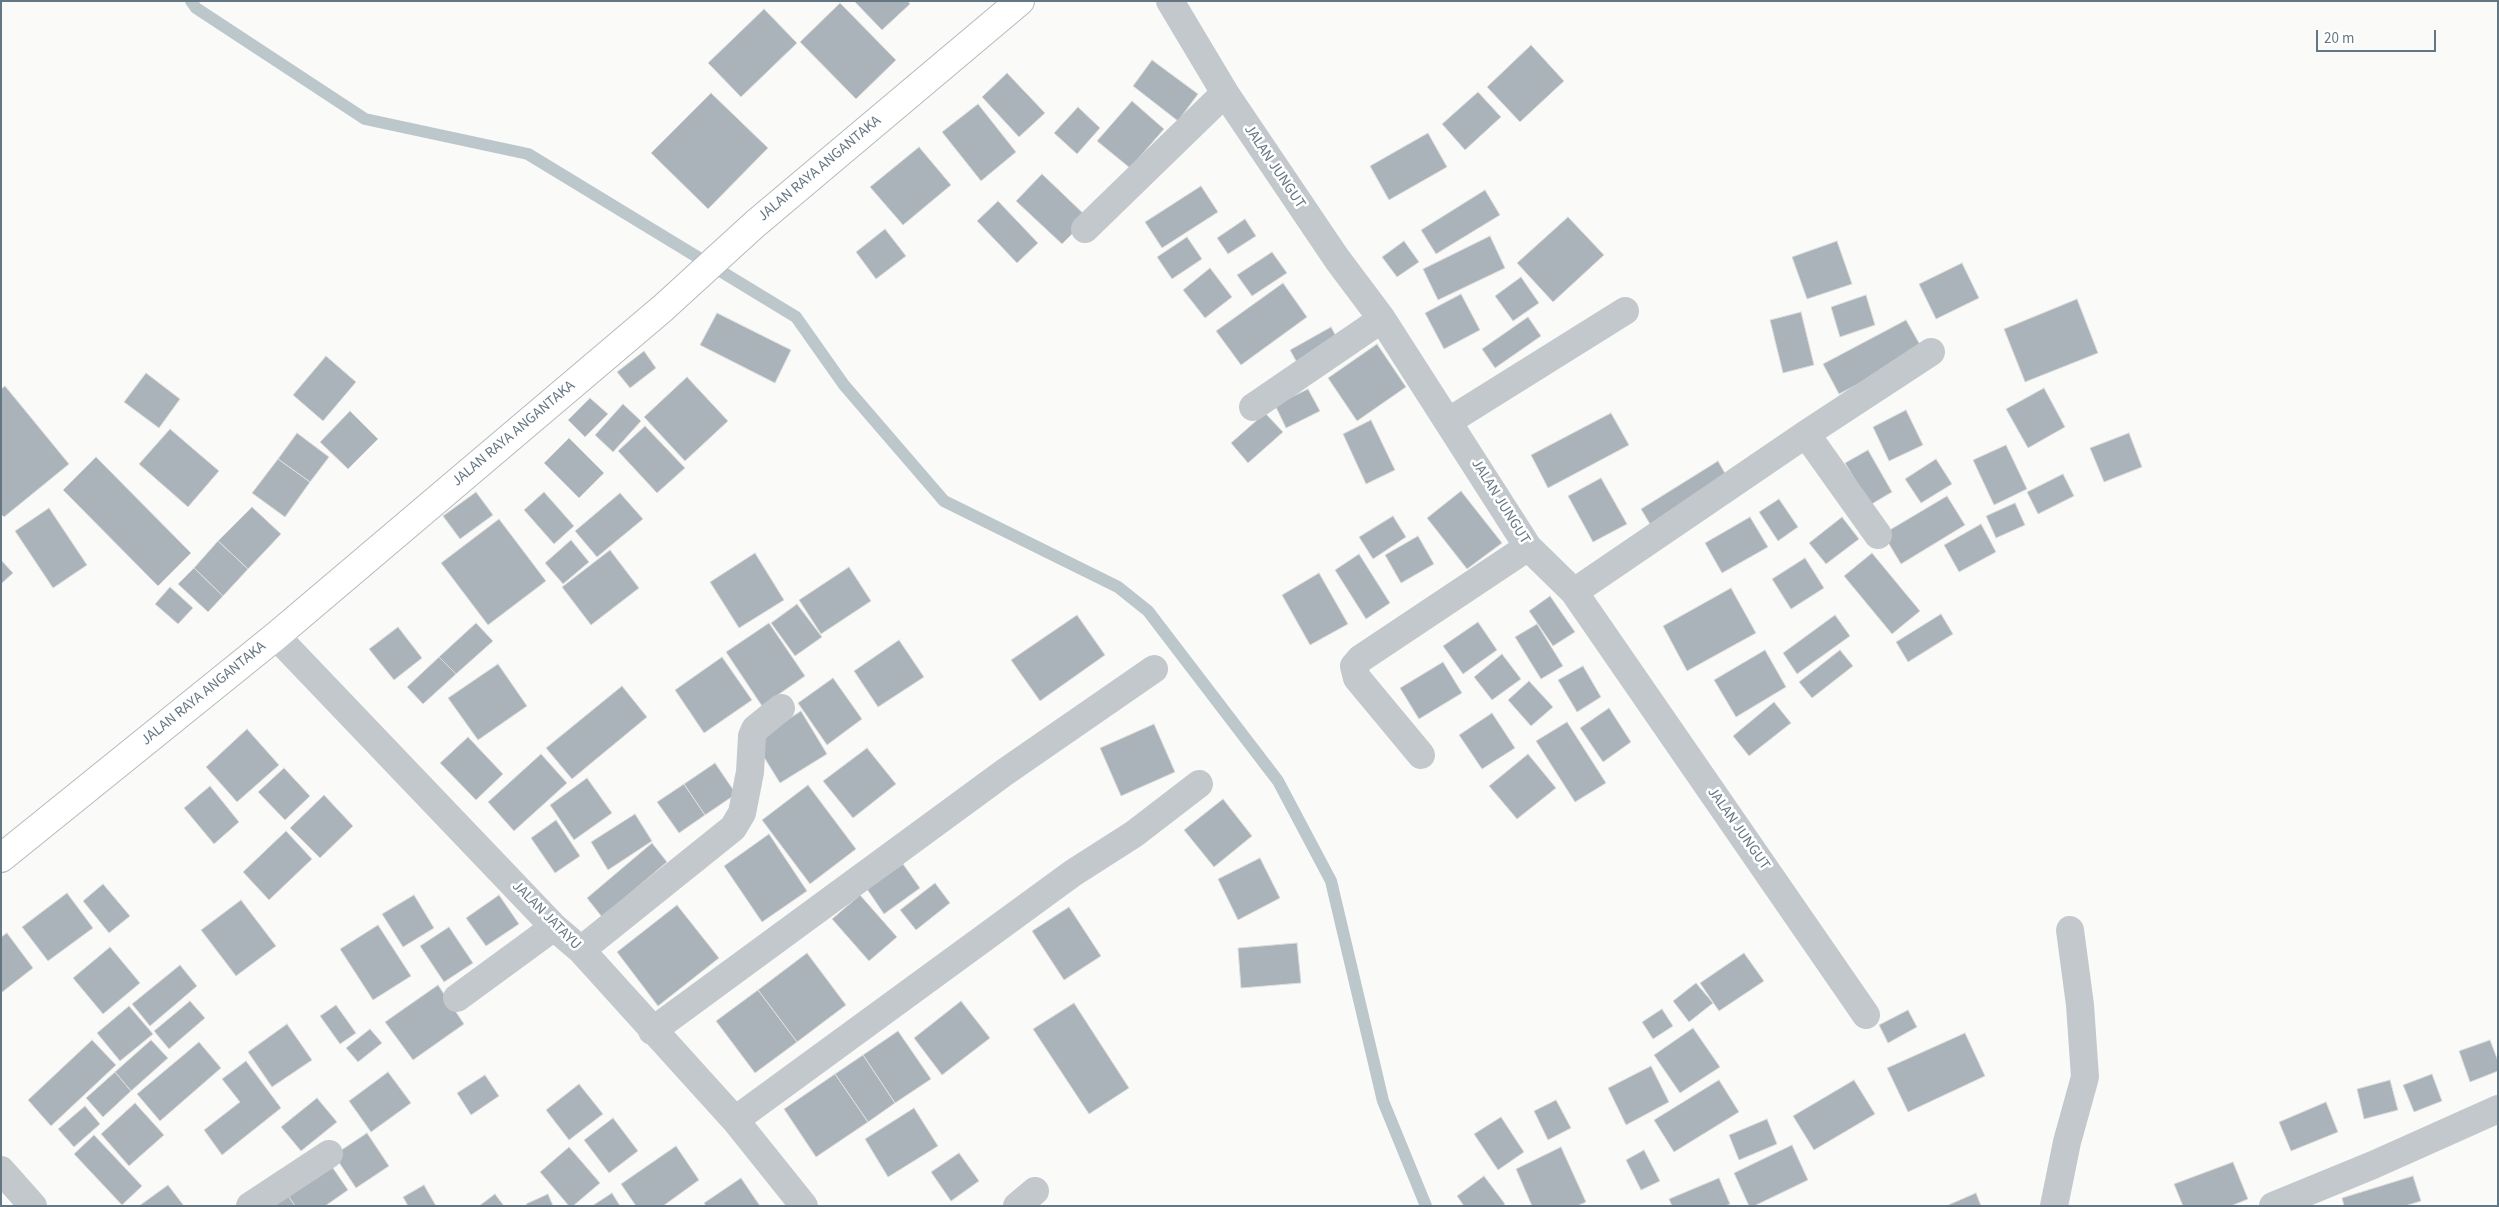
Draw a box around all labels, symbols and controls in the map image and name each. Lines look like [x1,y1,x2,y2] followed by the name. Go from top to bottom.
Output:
[2319,20,2439,52] scale bar
[2324,28,2354,49] text: 20 m
[755,112,885,226] street label: JALAN RAYA ANGANTAKA
[1239,122,1309,212] street label: JALAN JUNGUT
[449,377,579,491] street label: JALAN RAYA ANGANTAKA
[1467,456,1533,548] street label: JALAN JUNGUT
[138,638,270,750] street label: JALAN RAYA ANGANTAKA
[1703,784,1773,874] street label: JALAN JUNGUT
[508,878,584,954] street label: JALAN JATAYU

